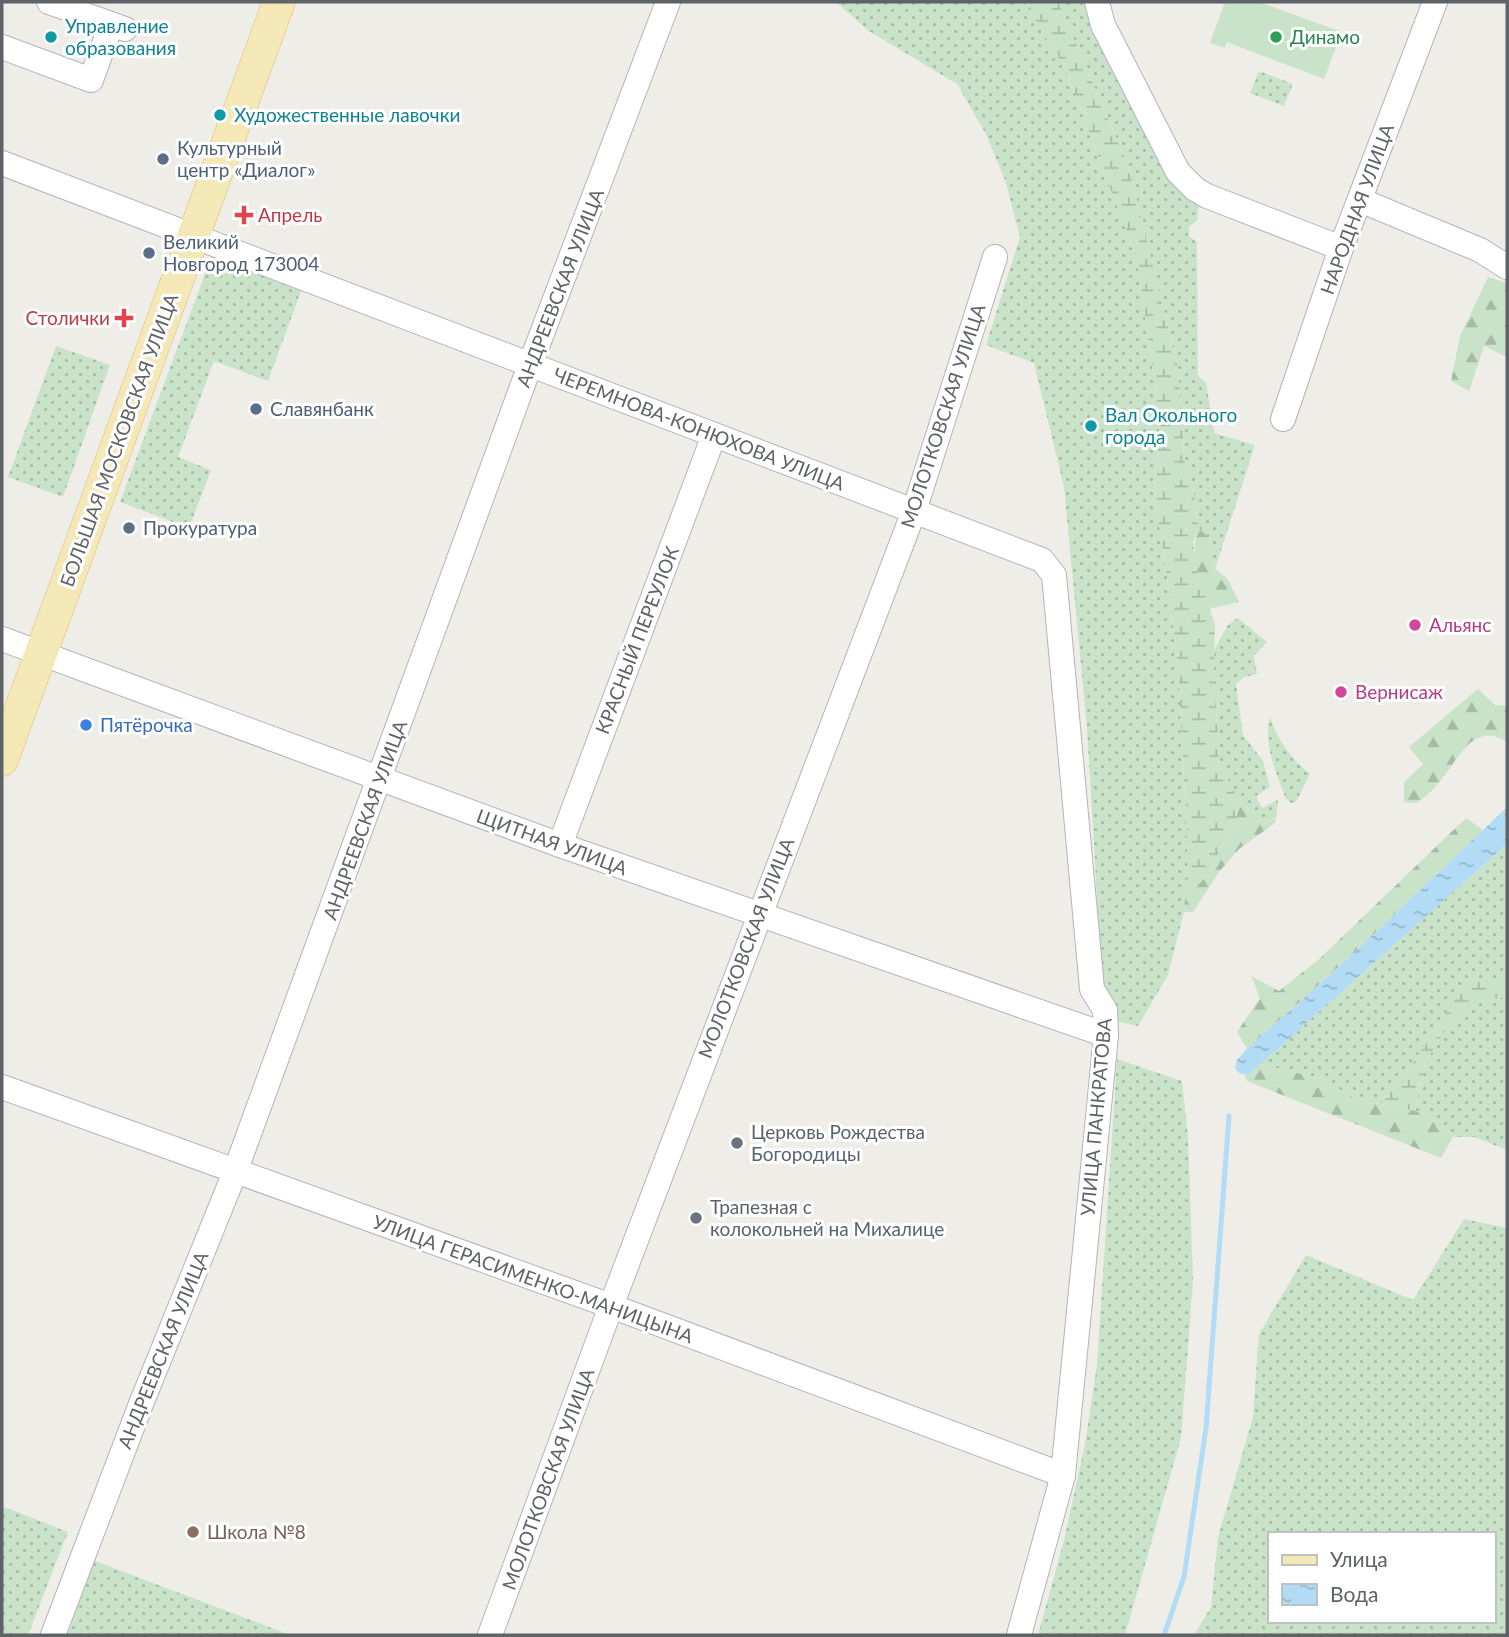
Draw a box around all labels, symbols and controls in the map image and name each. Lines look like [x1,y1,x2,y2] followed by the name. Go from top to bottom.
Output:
[65,14,176,59] place label: Управление образования
[1290,25,1360,48] place label: Динамо
[43,29,59,45] marker: Управление образования
[1268,29,1284,45] marker: Динамо
[234,103,460,126] place label: Художественные лавочки
[212,107,228,123] marker: Художественные лавочки
[1315,120,1398,297] street label: НАРОДНАЯ УЛИЦА
[177,136,315,181] place label: Культурный центр «Диалог»
[155,151,171,167] marker: Культурный центр «Диалог»
[511,185,608,390] street label: АНДРЕЕВСКАЯ УЛИЦА
[258,203,322,226] place label: Апрель
[236,207,252,223] marker: Апрель
[163,230,319,275] place label: Великий Новгород 173004
[141,245,157,261] marker: Великий Новгород 173004
[55,290,182,590] street label: БОЛЬШАЯ МОСКОВСКАЯ УЛИЦА
[895,301,990,531] street label: МОЛОТКОВСКАЯ УЛИЦА
[25,306,110,329] place label: Столички
[116,310,132,326] marker: Столички
[550,362,848,495] street label: ЧЕРЕМНОВА-КОНЮХОВА УЛИЦА
[270,397,374,420] place label: Славянбанк
[248,401,264,417] marker: Славянбанк
[1105,403,1237,448] place label: Вал Окольного города
[1083,418,1099,434] marker: Вал Окольного города
[143,516,257,539] place label: Прокуратура
[121,520,137,536] marker: Прокуратура
[590,542,683,737] street label: КРАСНЫЙ ПЕРЕУЛОК
[1429,613,1491,636] place label: Альянс
[1407,617,1423,633] marker: Альянс
[1355,680,1443,703] place label: Вернисаж
[1333,684,1349,700] marker: Вернисаж
[100,713,193,736] place label: Пятёрочка
[78,717,94,733] marker: Пятёрочка
[318,717,411,923] street label: АНДРЕЕВСКАЯ УЛИЦА
[474,804,631,880] street label: ЩИТНАЯ УЛИЦА
[693,834,798,1061] street label: МОЛОТКОВСКАЯ УЛИЦА
[1075,1017,1116,1217] street label: УЛИЦА ПАНКРАТОВА
[751,1120,925,1165] place label: Церковь Рождества Богородицы
[729,1135,745,1151] marker: Церковь Рождества Богородицы
[710,1195,944,1240] place label: Трапезная с колокольней на Михалице
[370,1210,697,1347] street label: УЛИЦА ГЕРАСИМЕНКО-МАНИЦЫНА
[688,1210,704,1226] marker: Трапезная с колокольней на Михалице
[112,1248,213,1452] street label: АНДРЕЕВСКАЯ УЛИЦА
[497,1365,598,1593] street label: МОЛОТКОВСКАЯ УЛИЦА
[207,1520,306,1543] place label: Школа №8
[185,1524,201,1540] marker: Школа №8
[1268,1532,1495,1623] legend
[1330,1546,1388,1571] text: Улица
[1330,1581,1378,1606] text: Вода

